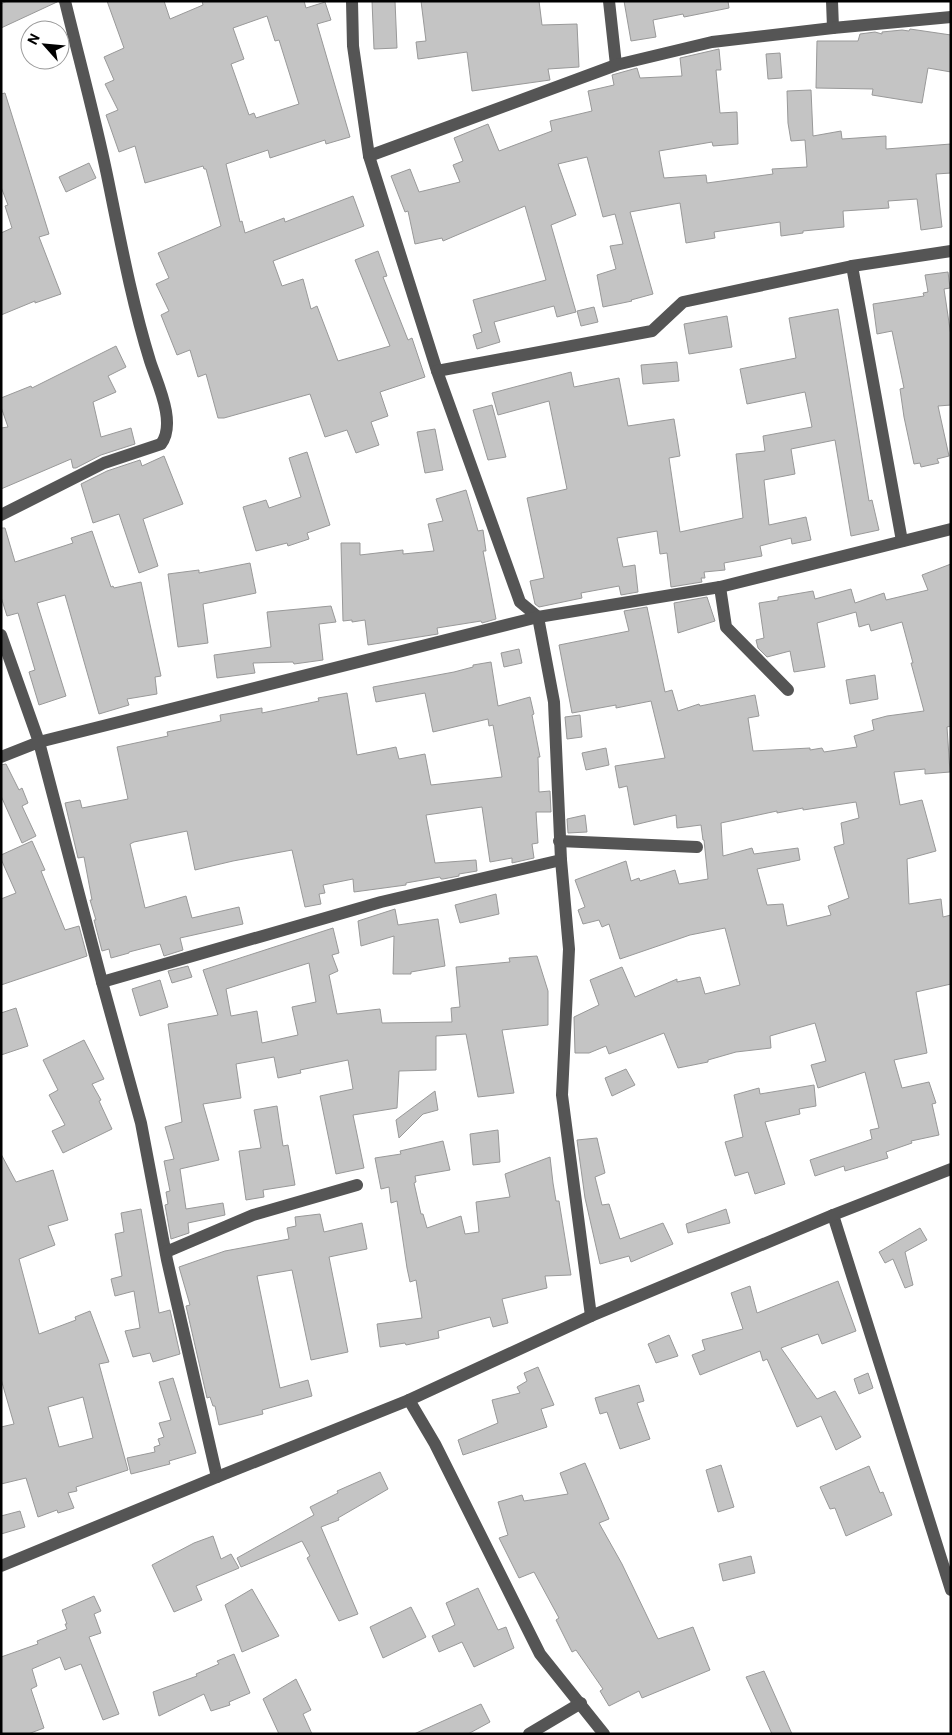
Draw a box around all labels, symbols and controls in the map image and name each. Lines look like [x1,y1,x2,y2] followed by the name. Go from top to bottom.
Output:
[20,20,70,70] north arrow
[24,31,43,47] text: N

